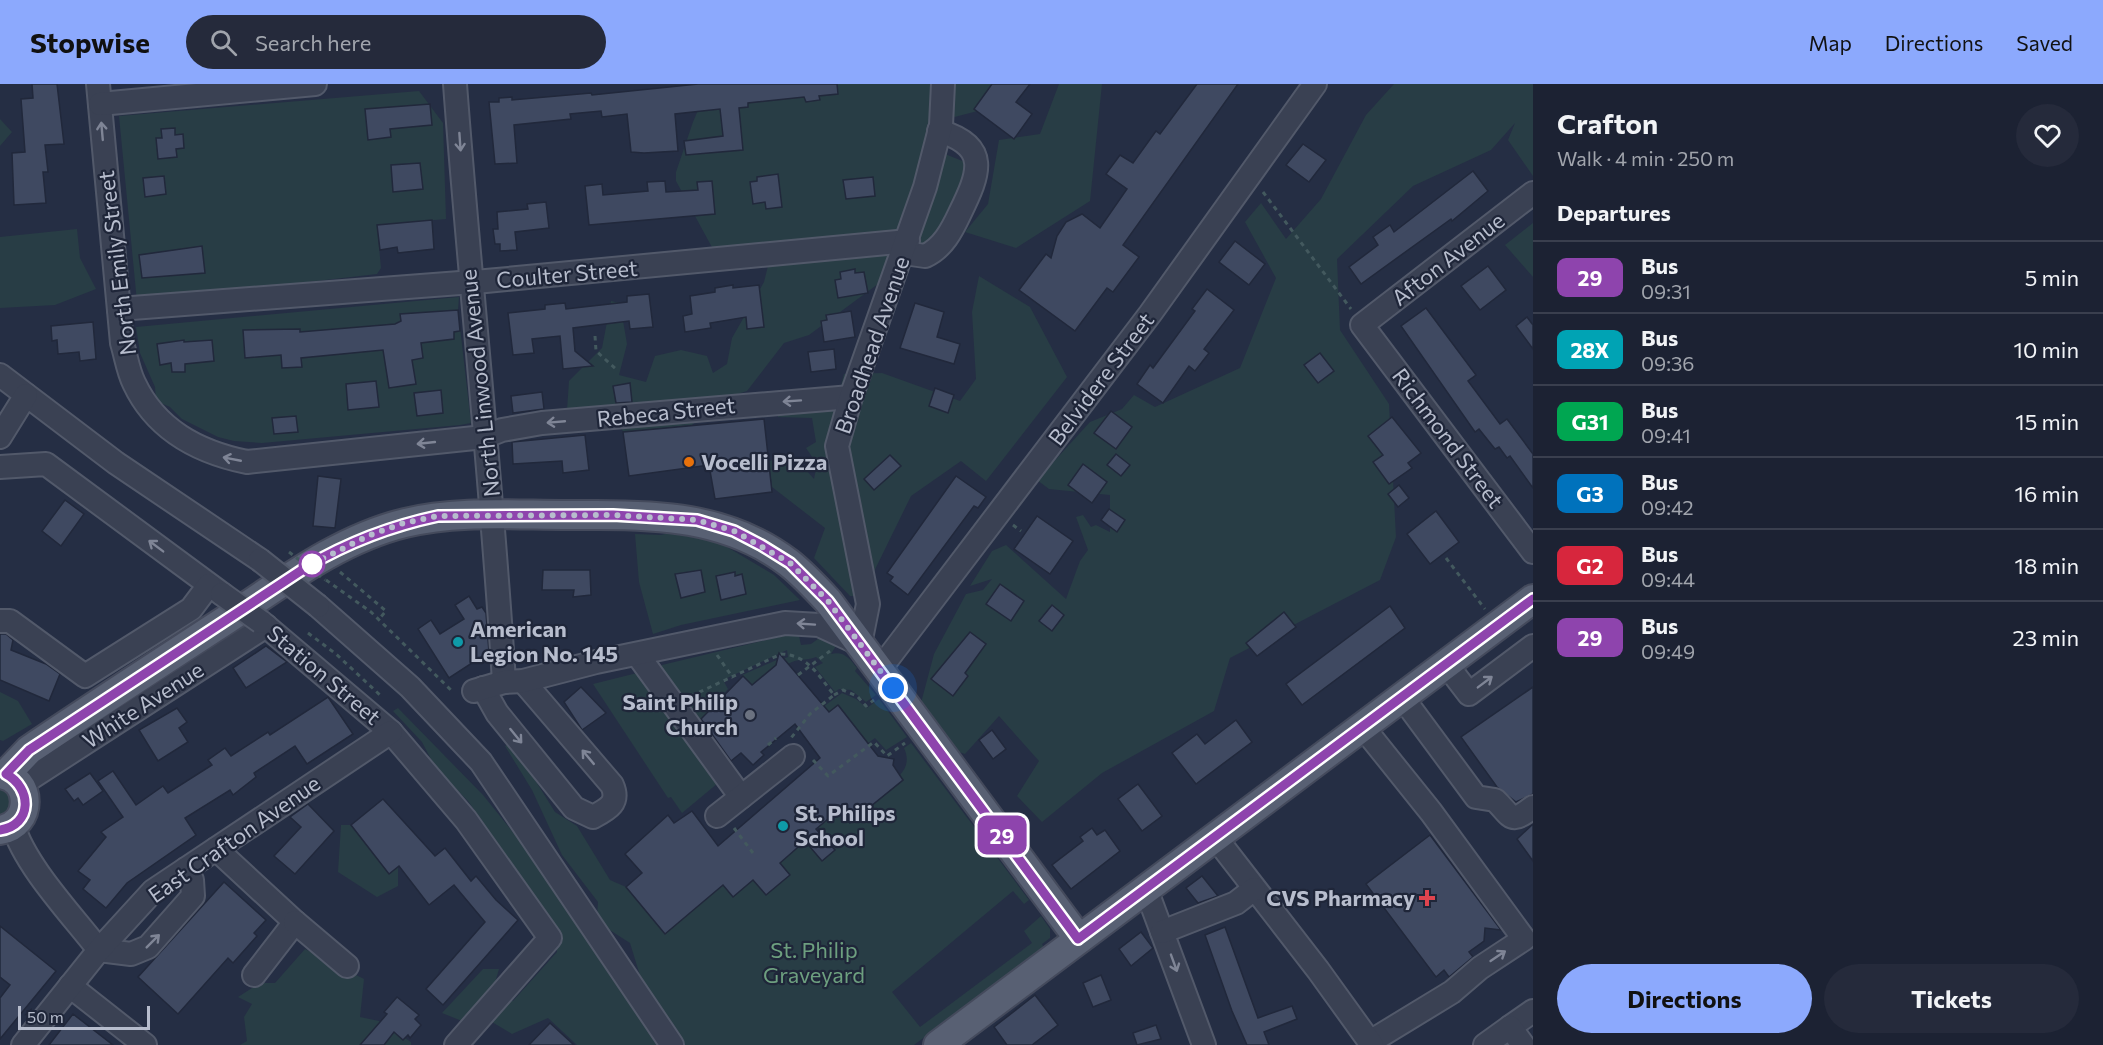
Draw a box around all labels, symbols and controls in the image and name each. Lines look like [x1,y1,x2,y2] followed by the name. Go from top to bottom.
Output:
[186,15,606,69] search box
[30,25,150,59] text: Stopwise
[207,26,240,59] icon: search
[255,29,371,56] text: Search here
[1809,30,1852,55] text: Map
[1885,30,1983,55] text: Directions
[2016,30,2073,55] text: Saved
[2016,104,2079,167] button: heart
[1557,106,1658,140] text: Crafton
[96,121,107,141] one-way arrow
[454,132,465,152] one-way arrow
[1557,146,1734,170] text: Walk · 4 min · 250 m
[92,169,141,357] street label: North Emily Street
[1557,199,1671,226] text: Departures
[1386,206,1509,311] street label: Afton Avenue
[1641,252,1678,279] text: Bus
[828,253,915,437] street label: Broadhead Avenue
[495,254,639,293] street label: Coulter Street
[2025,264,2079,291] text: 5 min
[1578,265,1602,290] text: 29
[454,268,505,498] street label: North Linwood Avenue
[1641,279,1691,303] text: 09:31
[1042,307,1159,450] street label: Belvidere Street
[1641,324,1678,351] text: Bus
[2014,336,2079,363] text: 10 min
[1570,337,1610,362] text: 28X
[1641,351,1694,375] text: 09:36
[1387,363,1510,513] street label: Richmond Street
[595,391,736,432] street label: Rebeca Street
[783,395,803,406] one-way arrow
[1641,396,1678,423] text: Bus
[2015,408,2079,435] text: 15 min
[1571,409,1609,434] text: G31
[547,417,567,428] one-way arrow
[1641,423,1691,447] text: 09:41
[417,438,437,449] one-way arrow
[701,448,827,475] place label: Vocelli Pizza
[223,453,243,464] one-way arrow
[682,455,696,469] marker: Vocelli Pizza
[1641,468,1678,495] text: Bus
[2015,480,2079,507] text: 16 min
[1576,481,1604,506] text: G3
[1641,495,1694,519] text: 09:42
[148,540,164,552] one-way arrow
[1641,540,1678,567] text: Bus
[299,551,325,577] unlabelled marker
[2015,552,2079,579] text: 18 min
[1576,553,1604,578] text: G2
[1641,567,1695,591] text: 09:44
[1641,612,1678,639] text: Bus
[470,615,618,667] place label: American Legion No. 145
[262,619,387,730] street label: Station Street
[797,619,816,630] one-way arrow
[2013,624,2079,651] text: 23 min
[1578,625,1602,650] text: 29
[451,635,465,649] marker: American Legion No. 145
[1641,639,1695,663] text: 09:49
[77,655,208,754] street label: White Avenue
[878,673,908,703] your location
[1477,676,1493,689] one-way arrow
[623,688,738,740] place label: Saint Philip Church
[743,708,757,722] marker: Saint Philip Church
[509,728,523,743] one-way arrow
[582,749,595,765] one-way arrow
[143,769,325,908] street label: East Crafton Avenue
[795,799,896,851] place label: St. Philips School
[975,816,1029,855] line badge: 29
[776,819,790,833] marker: St. Philips School
[990,823,1014,848] text: 29
[1266,884,1415,911] place label: CVS Pharmacy
[1420,891,1434,905] marker: CVS Pharmacy
[145,933,160,948] one-way arrow
[763,936,865,988] park label: St. Philip Graveyard
[1489,950,1506,962] one-way arrow
[1169,953,1180,972] one-way arrow
[1557,964,1812,1033] button: Directions
[1824,964,2079,1033] button: Tickets
[18,1003,150,1030] scale bar
[27,1007,64,1026] text: 50 m

